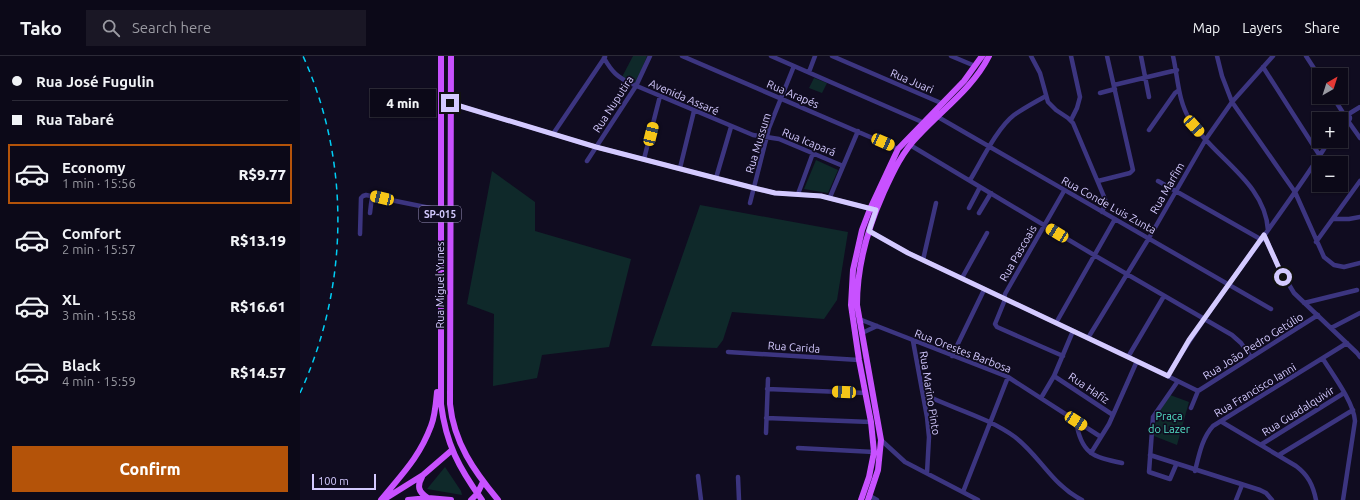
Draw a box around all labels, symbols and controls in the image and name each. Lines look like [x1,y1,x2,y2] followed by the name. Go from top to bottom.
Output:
[86,10,366,46] search box
[20,17,62,39] text: Tako
[100,17,122,39] icon: search
[132,19,211,36] text: Search here
[1193,20,1220,36] text: Map
[1242,20,1282,36] text: Layers
[1304,20,1340,36] text: Share
[889,67,935,95] street label: Rua Juari
[1312,68,1348,104] north arrow
[1312,68,1348,192] map controls
[36,73,154,90] text: Rua José Fugulin
[590,73,636,135] street label: Rua Nuputira
[647,77,721,117] street label: Avenida Assaré
[765,78,821,110] street label: Rua Arapés
[370,89,436,117] callout: 4 min
[441,94,459,112] route end
[386,96,420,110] text: 4 min
[36,111,114,128] text: Rua Tabaré
[743,111,773,175] street label: Rua Mussum
[1312,112,1348,148] button: +
[1182,113,1206,139] car
[642,121,660,147] car
[780,126,838,158] street label: Rua Icapará
[870,132,896,152] car
[14,156,50,192] icon: car
[1312,156,1348,192] button: −
[62,159,126,176] text: Economy
[1148,160,1186,216] street label: Rua Marfim
[238,166,286,183] text: R$9.77
[1060,174,1158,236] street label: Rua Conde Luis Zunta
[62,176,136,190] text: 1 min · 15:56
[369,189,395,207] car
[419,206,461,222] road number: SP-015
[14,222,50,258] icon: car
[1044,222,1070,244] car
[997,223,1039,283] street label: Rua Pascoais
[62,225,121,242] text: Comfort
[230,232,286,249] text: R$13.19
[434,241,446,329] street label: Rua Miguel Yunes
[62,242,136,256] text: 2 min · 15:57
[1274,268,1292,286] route start
[14,288,50,324] icon: car
[62,291,80,308] text: XL
[230,298,286,315] text: R$16.61
[62,308,136,322] text: 3 min · 15:58
[1201,310,1305,382] street label: Rua João Pedro Getúlio
[913,327,1013,375] street label: Rua Orestes Barbosa
[767,339,821,355] street label: Rua Carida
[917,350,943,436] street label: Rua Marino Pinto
[14,354,50,390] icon: car
[62,357,101,374] text: Black
[1212,361,1298,419] street label: Rua Francisco Ianni
[230,364,286,381] text: R$14.57
[1066,370,1112,406] street label: Rua Hafiz
[62,374,136,388] text: 4 min · 15:59
[1260,383,1337,438] street label: Rua Guadalquivir
[832,385,856,399] car
[1063,409,1089,433] car
[1148,410,1191,435] park label: Praça do Lazer
[12,446,288,492] button: Confirm
[312,472,376,491] scale bar
[318,475,349,487] text: 100 m

